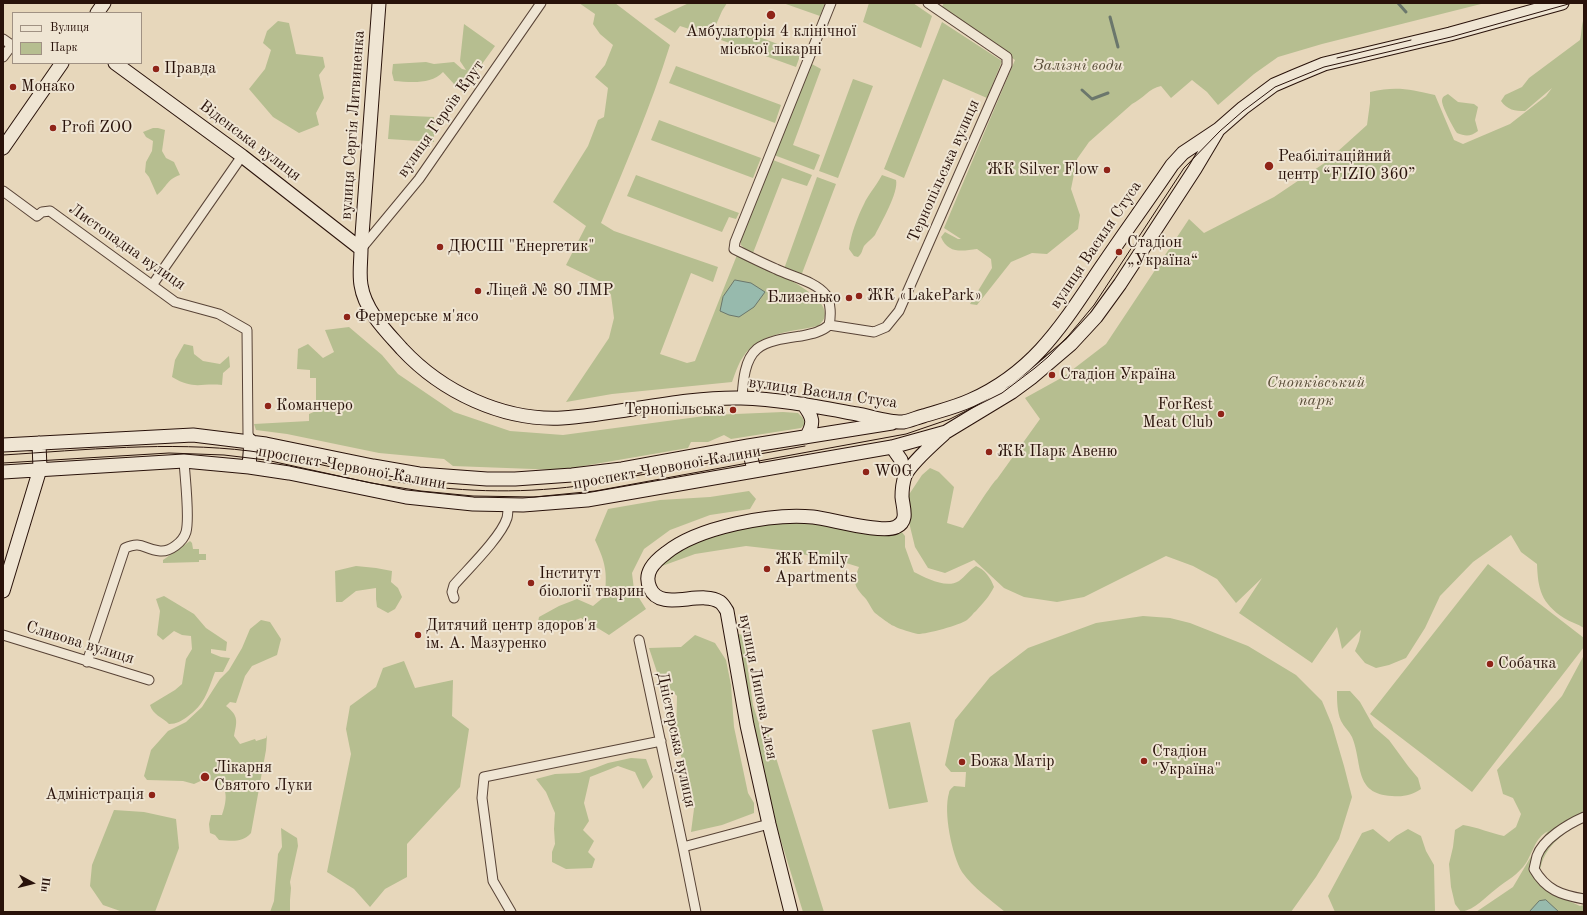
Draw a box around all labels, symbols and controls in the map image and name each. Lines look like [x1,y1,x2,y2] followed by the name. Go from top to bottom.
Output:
[765,9,777,21] marker: Амбулаторія 4 клінічної міської лікарні
[12,12,142,64] legend
[50,22,89,34] text: Вулиця
[686,22,856,60] place label: Амбулаторія 4 клінічної міської лікарні
[337,30,369,220] street label: вулиця Сергія Литвиненка
[50,42,78,54] text: Парк
[1033,56,1123,76] park label: Залізні води
[393,57,489,181] street label: вулиця Героїв Крут
[164,59,216,79] place label: Правда
[151,64,161,74] marker: Правда
[21,77,75,97] place label: Монако
[8,82,18,92] marker: Монако
[195,97,305,185] street label: Віденська вулиця
[904,97,984,245] street label: Тернопільська вулиця
[61,118,132,138] place label: Profi ZOO
[48,123,58,133] marker: Profi ZOO
[1278,147,1416,185] place label: Реабілітаційний центр “FIZIO 360”
[987,160,1099,180] place label: ЖК Silver Flow
[1263,160,1275,172] marker: Реабілітаційний центр “FIZIO 360”
[1102,165,1112,175] marker: ЖК Silver Flow
[1046,178,1146,312] street label: вулиця Василя Стуса
[65,199,189,295] street label: Листопадна вулиця
[1127,233,1198,271] place label: Стадіон „Україна“
[448,237,594,257] place label: ДЮСШ "Енергетик"
[435,242,445,252] marker: ДЮСШ "Енергетик"
[1114,247,1124,257] marker: Стадіон „Україна“
[486,281,613,301] place label: Ліцей № 80 ЛМР
[473,286,483,296] marker: Ліцей № 80 ЛМР
[867,286,982,306] place label: ЖК «LakePark»
[767,288,841,308] place label: Близенько
[854,291,864,301] marker: ЖК «LakePark»
[844,293,854,303] marker: Близенько
[355,307,479,327] place label: Фермерське м'ясо
[342,312,352,322] marker: Фермерське м'ясо
[1060,365,1176,385] place label: Стадіон Україна
[1047,370,1057,380] marker: Стадіон Україна
[748,373,898,413] street label: вулиця Василя Стуса
[1267,373,1365,411] park label: Снопківський парк
[1142,395,1213,433] place label: ForRest Meat Club
[276,396,353,416] place label: Команчеро
[624,400,725,420] place label: Тернопільська
[263,401,273,411] marker: Команчеро
[728,405,738,415] marker: Тернопільська
[1216,409,1226,419] marker: ForRest Meat Club
[257,442,447,494] street label: проспект Червоної Калини
[572,442,762,494] street label: проспект Червоної Калини
[997,442,1117,462] place label: ЖК Парк Авеню
[984,447,994,457] marker: ЖК Парк Авеню
[874,462,913,482] place label: WOG
[861,467,871,477] marker: WOG
[775,550,857,588] place label: ЖК Emily Apartments
[539,564,644,602] place label: Інститут біології тварин
[762,564,772,574] marker: ЖК Emily Apartments
[526,578,536,588] marker: Інститут біології тварин
[735,613,781,761] street label: вулиця Липова Алея
[426,616,596,654] place label: Дитячий центр здоров'я ім. А. Мазуренко
[24,617,136,669] street label: Сливова вулиця
[413,630,423,640] marker: Дитячий центр здоров'я ім. А. Мазуренко
[1498,654,1556,674] place label: Собачка
[1485,659,1495,669] marker: Собачка
[652,670,700,810] street label: Дністерська вулиця
[1152,742,1221,780] place label: Стадіон "Україна"
[970,752,1055,772] place label: Божа Матір
[1139,756,1149,766] marker: Стадіон "Україна"
[957,757,967,767] marker: Божа Матір
[214,758,312,796] place label: Лікарня Святого Луки
[199,771,211,783] marker: Лікарня Святого Луки
[45,785,144,805] place label: Адміністрація
[147,790,157,800] marker: Адміністрація
[12,863,52,903] north arrow
[38,876,51,893] text: Пн

